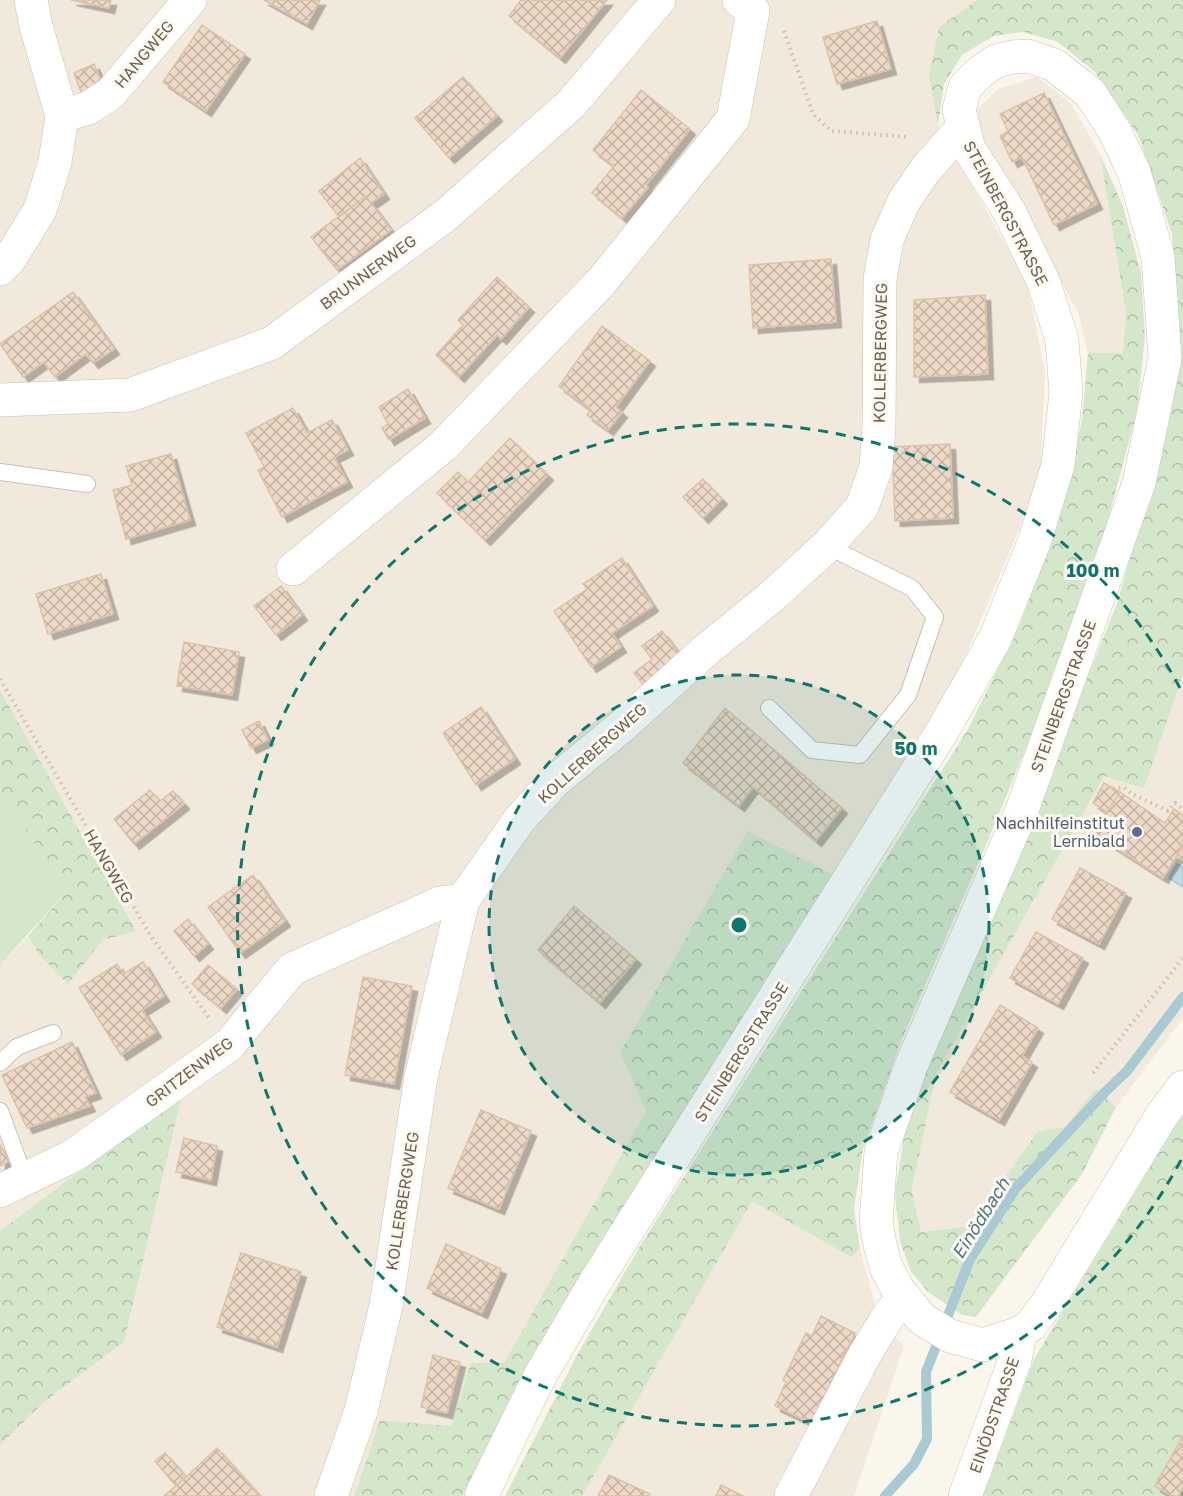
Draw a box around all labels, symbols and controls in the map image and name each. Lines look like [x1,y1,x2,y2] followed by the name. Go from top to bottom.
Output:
[110,16,178,92] street label: HANGWEG
[959,137,1053,289] street label: STEINBERGSTRASSE
[316,230,420,314] street label: BRUNNERWEG
[869,283,891,423] street label: KOLLERBERGWEG
[1067,559,1119,581] text: 100 m
[1026,617,1100,775] street label: STEINBERGSTRASSE
[533,699,651,807] street label: KOLLERBERGWEG
[895,737,937,759] text: 50 m
[996,813,1125,851] place label: Nachhilfeinstitut Lernibald
[80,825,138,907] street label: HANGWEG
[1130,825,1144,839] marker: Nachhilfeinstitut Lernibald
[729,915,749,935] centre of rings
[690,978,792,1126] street label: STEINBERGSTRASSE
[141,1032,237,1112] street label: GRITZENWEG
[381,1130,423,1272] street label: KOLLERBERGWEG
[947,1173,1014,1262] water label: Einödbach
[965,1354,1023,1476] street label: EINÖDSTRASSE

